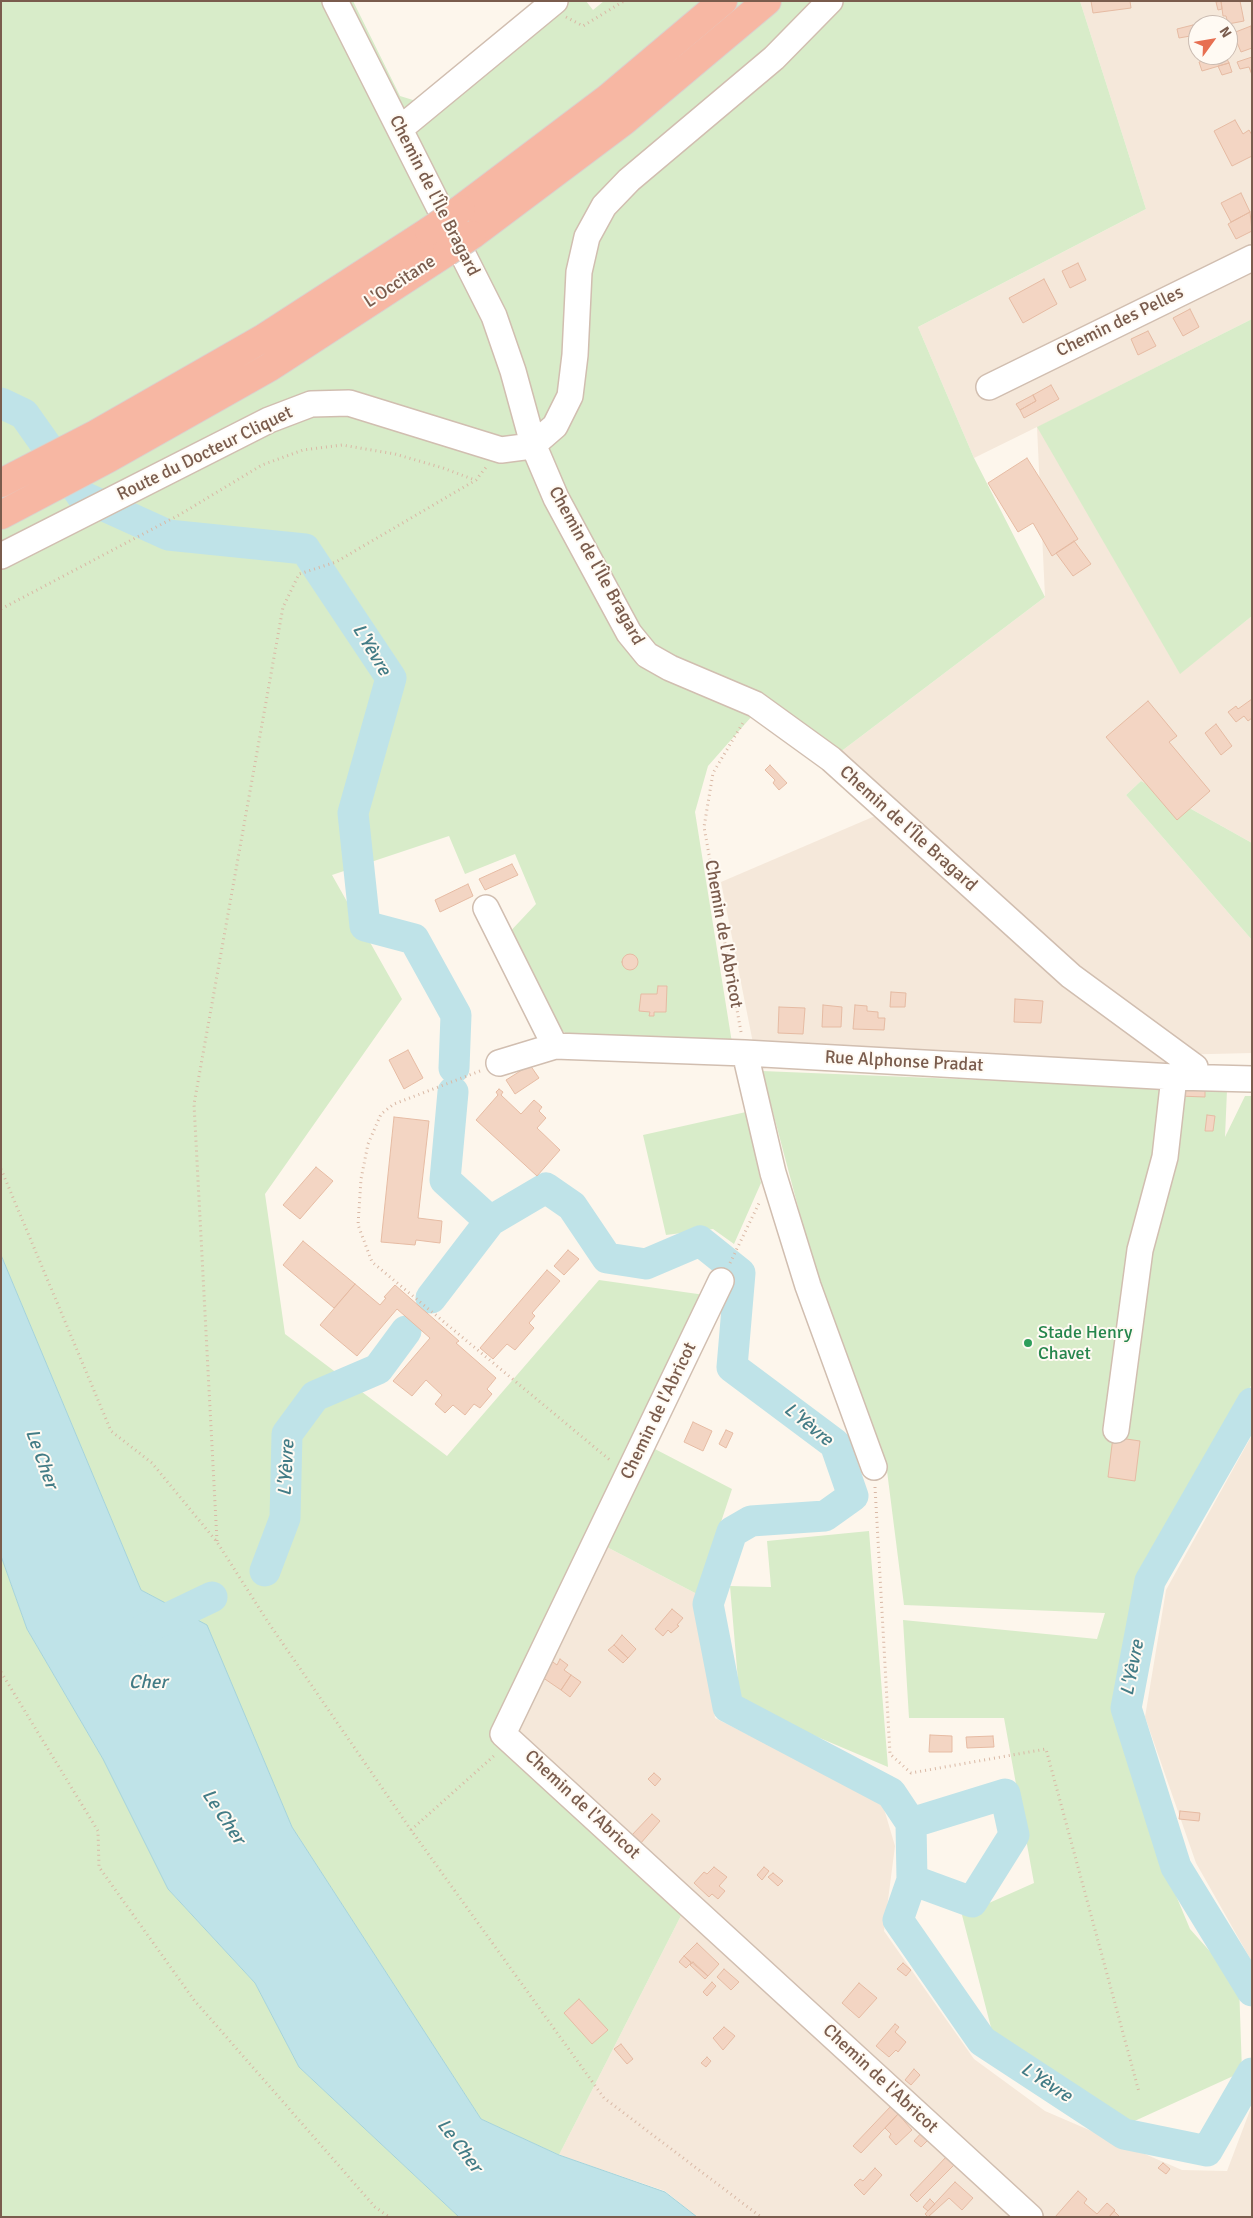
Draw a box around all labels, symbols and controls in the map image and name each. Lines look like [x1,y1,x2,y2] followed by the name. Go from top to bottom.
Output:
[1188,15,1238,65] north arrow
[1216,24,1235,41] text: N
[384,112,484,280] street label: Chemin de l'Île Bragard
[360,251,440,313] street label: L'Occitane
[1053,282,1187,362] street label: Chemin des Pelles
[114,402,296,506] street label: Route du Docteur Cliquet
[543,483,649,649] street label: Chemin de l'Île Bragard
[347,620,395,680] water label: L'Yèvre
[835,761,981,897] street label: Chemin de l'Île Bragard
[699,858,747,1010] street label: Chemin de l'Abricot
[824,1047,984,1077] street label: Rue Alphonse Pradat
[1038,1322,1132,1365] place label: Stade Henry Chavet
[1022,1337,1034,1349] marker: Stade Henry Chavet
[616,1339,702,1483] street label: Chemin de l'Abricot
[779,1398,837,1452] water label: L'Yèvre
[20,1426,62,1492] water label: Le Cher
[274,1439,300,1497] water label: L'Yèvre
[1116,1638,1150,1698] water label: L'Yèvre
[129,1672,167,1694] water label: Cher
[520,1746,644,1864] street label: Chemin de l'Abricot
[196,1785,250,1849] water label: Le Cher
[818,2020,942,2138] street label: Chemin de l'Abricot
[1016,2058,1076,2108] water label: L'Yèvre
[431,2115,487,2177] water label: Le Cher

